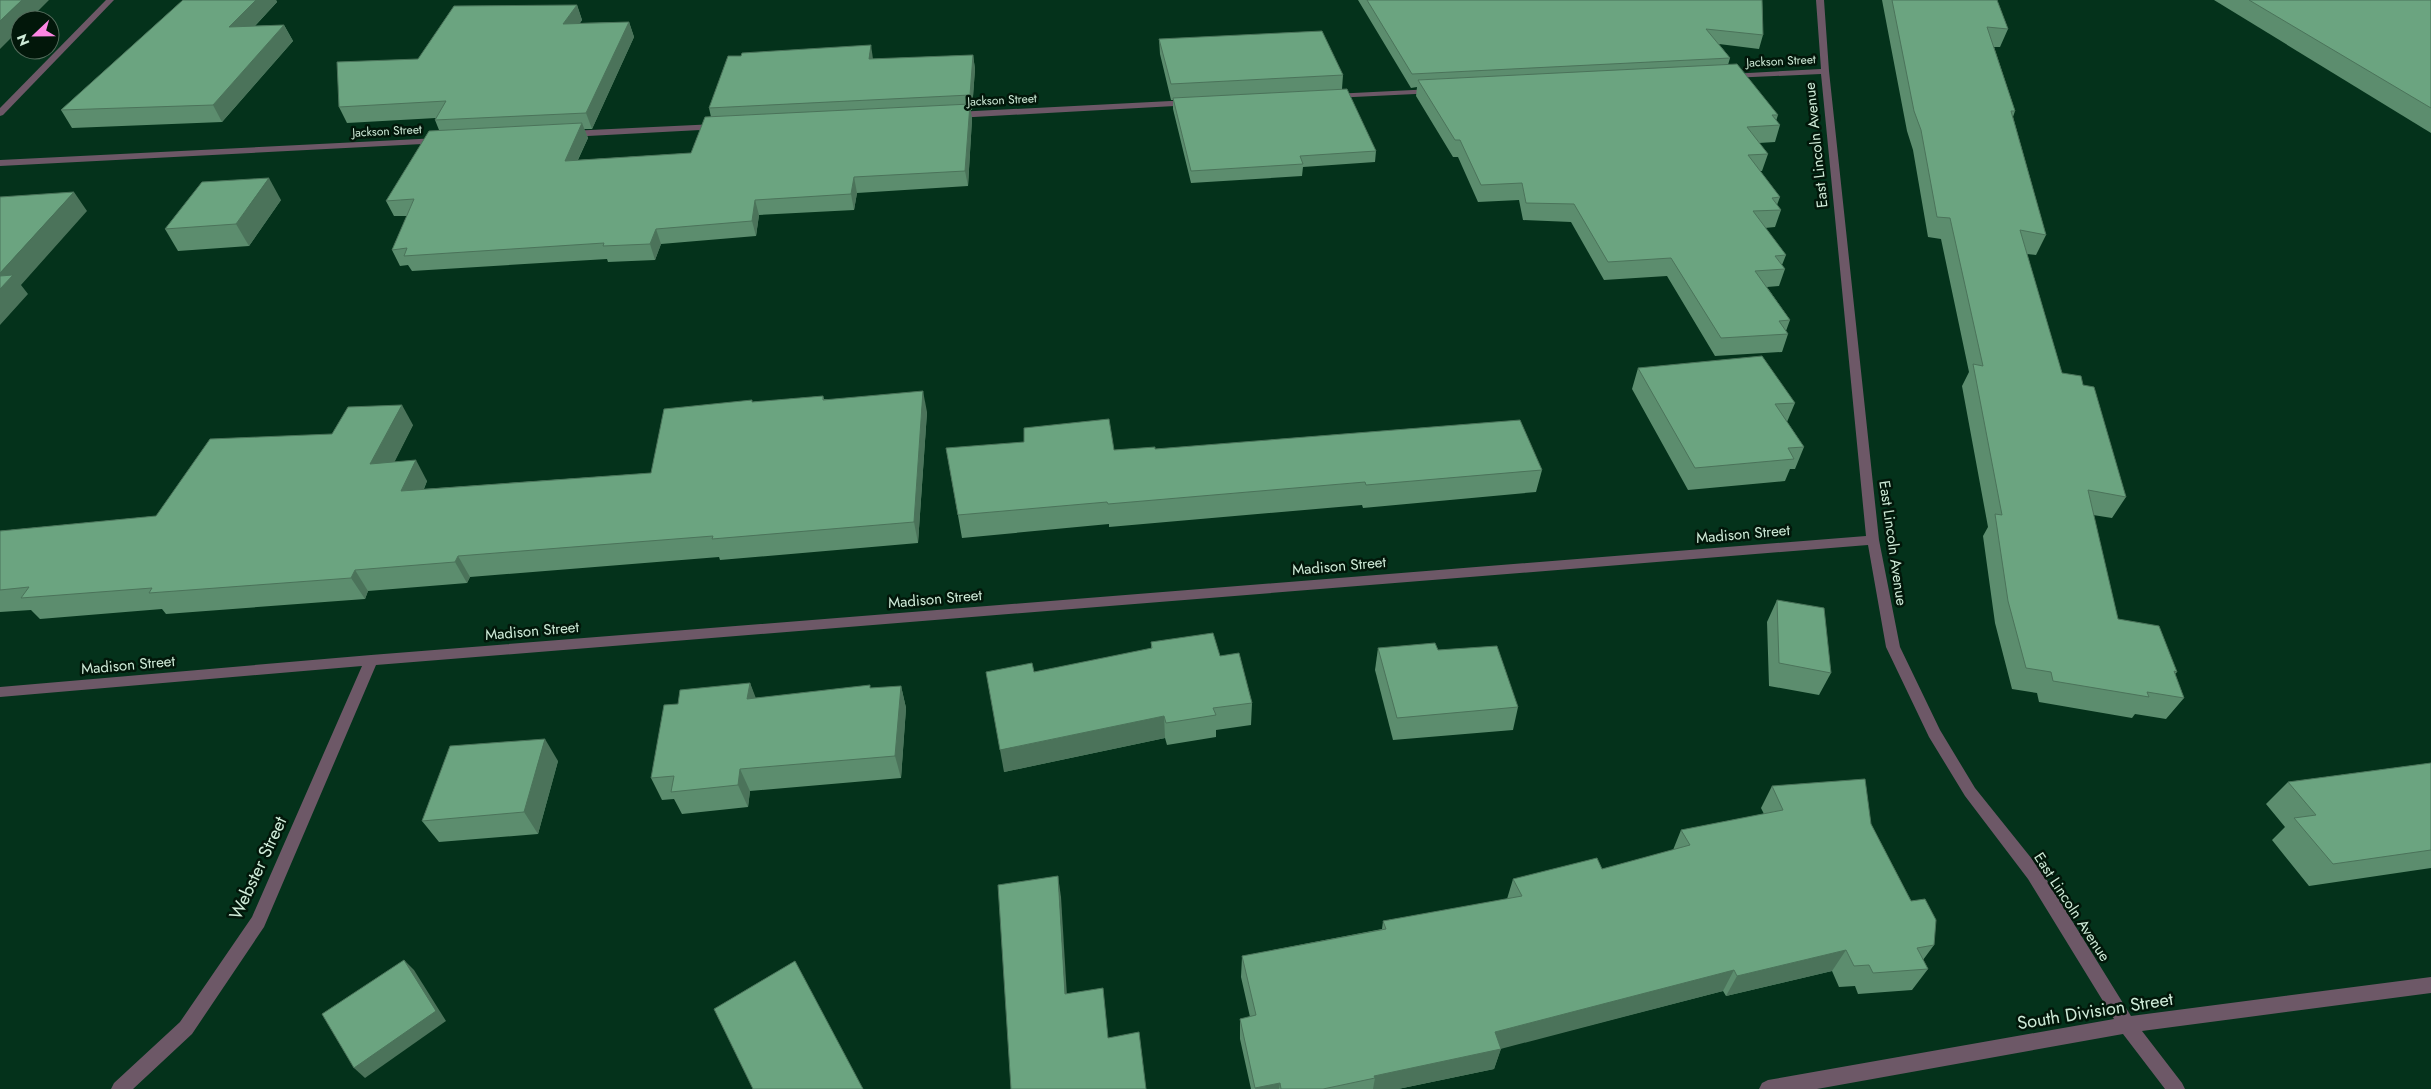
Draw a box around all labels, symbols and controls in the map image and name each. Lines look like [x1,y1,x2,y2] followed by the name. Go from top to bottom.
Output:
[10,10,60,60] north arrow
[12,31,34,49] text: N
[1744,50,1816,72] street label: Jackson Street
[1798,81,1834,209] street label: East Lincoln Avenue
[965,89,1037,111] street label: Jackson Street
[350,120,422,142] street label: Jackson Street
[1873,479,1913,607] street label: East Lincoln Avenue
[1695,519,1791,549] street label: Madison Street
[1291,551,1387,581] street label: Madison Street
[887,584,983,614] street label: Madison Street
[484,616,580,646] street label: Madison Street
[80,650,176,680] street label: Madison Street
[223,811,294,924] street label: Webster Street
[2028,848,2116,966] street label: East Lincoln Avenue
[2015,986,2175,1036] street label: South Division Street

